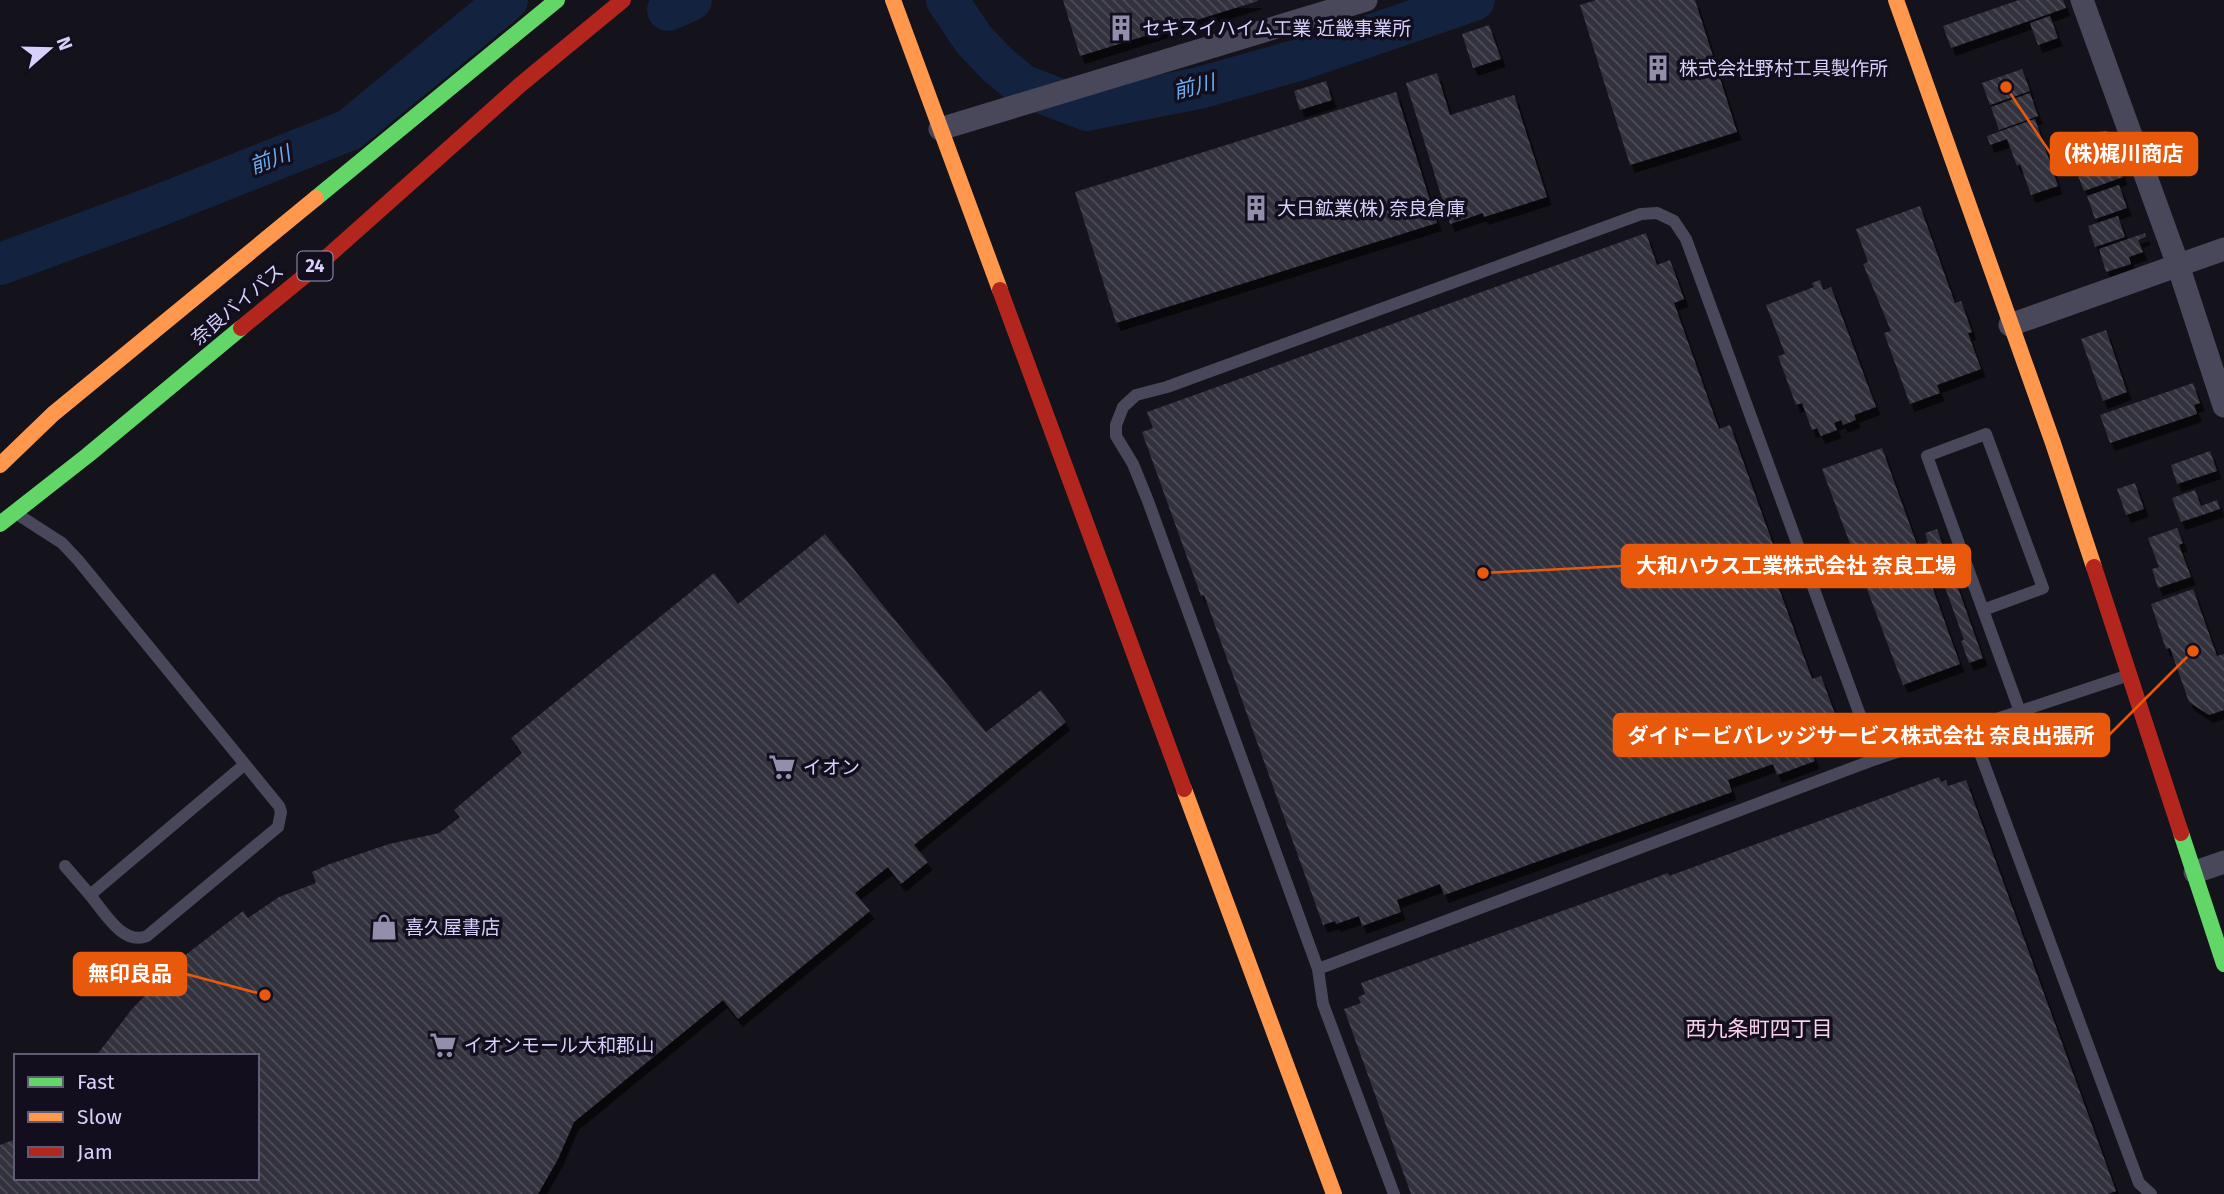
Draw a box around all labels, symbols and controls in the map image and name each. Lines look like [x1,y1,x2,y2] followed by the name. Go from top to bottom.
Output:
[1106,13,1136,43] building icon: セキスイハイム工業 近畿事業所
[14,14,84,84] north arrow
[1142,17,1411,40] place label: セキスイハイム工業 近畿事業所
[52,33,77,53] text: N
[1643,53,1673,83] building icon: 株式会社野村工具製作所
[1679,57,1888,80] place label: 株式会社野村工具製作所
[1170,69,1219,105] water label: 前川
[2051,133,2197,175] callout: (株)梶川商店
[246,140,296,180] water label: 前川
[2065,141,2183,167] text: (株)梶川商店
[1241,193,1271,223] building icon: 大日鉱業(株) 奈良倉庫
[1277,197,1465,220] place label: 大日鉱業(株) 奈良倉庫
[298,252,332,280] road number: 24
[186,259,288,350] street label: 奈良バイパス
[1622,545,1970,587] callout: 大和ハウス工業株式会社 奈良工場
[1636,553,1956,579] text: 大和ハウス工業株式会社 奈良工場
[1614,714,2109,756] callout: ダイドービバレッジサービス株式会社 奈良出張所
[1628,723,2094,749] text: ダイドービバレッジサービス株式会社 奈良出張所
[767,752,797,782] supermarket icon: イオン
[803,756,860,779] place label: イオン
[369,912,399,942] shop icon: 喜久屋書店
[405,916,500,939] place label: 喜久屋書店
[74,953,186,995] callout: 無印良品
[88,961,172,987] text: 無印良品
[1686,1016,1833,1042] district label: 西九条町四丁目
[428,1030,458,1060] supermarket icon: イオンモール大和郡山
[464,1034,654,1057] place label: イオンモール大和郡山
[14,1054,259,1180] legend
[77,1069,115,1095] text: Fast
[77,1104,122,1130] text: Slow
[77,1139,113,1165] text: Jam

